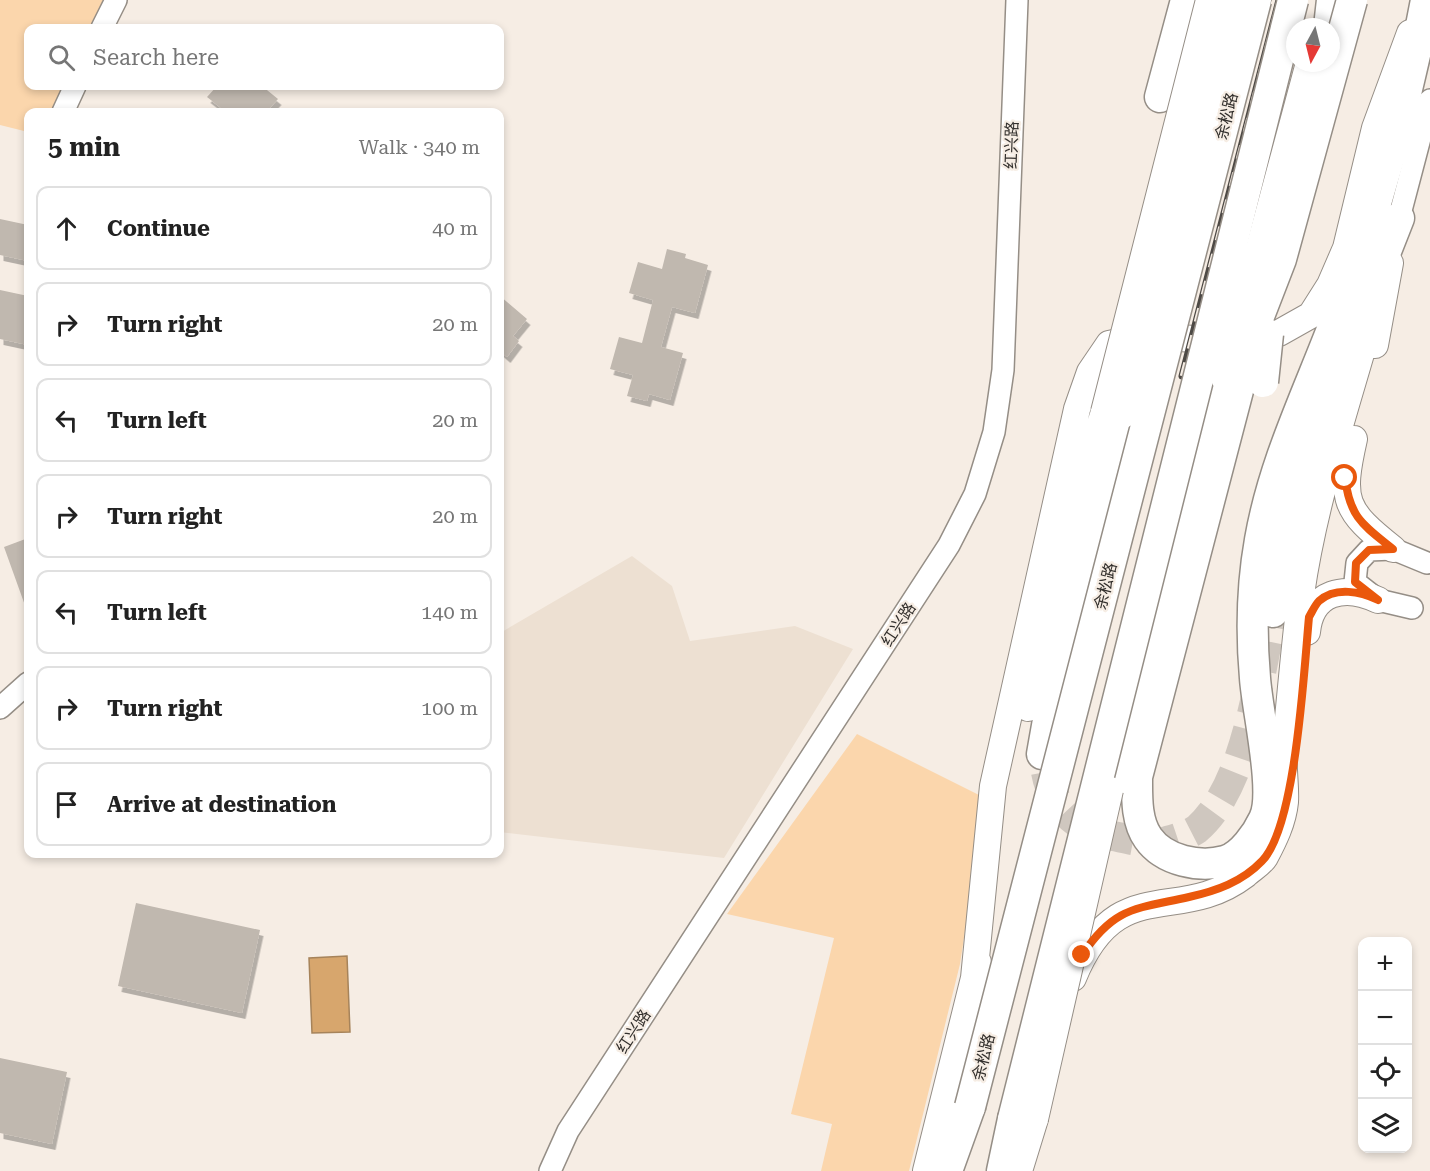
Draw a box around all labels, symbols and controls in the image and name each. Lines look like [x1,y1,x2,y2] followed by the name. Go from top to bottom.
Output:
[1286,18,1340,72] north arrow
[24,24,504,90] search box
[45,41,78,74] icon: search
[93,45,219,70] text: Search here
[1211,91,1242,142] street label: 余松路
[1001,121,1022,169] street label: 红兴路
[48,132,120,162] text: 5 min
[359,135,480,159] text: Walk · 340 m
[50,212,83,245] icon: ahead
[107,216,210,241] text: Continue
[432,216,478,240] text: 40 m
[50,308,83,341] icon: right
[107,312,222,337] text: Turn right
[432,312,478,336] text: 20 m
[50,404,83,437] icon: left
[107,408,207,433] text: Turn left
[432,408,478,432] text: 20 m
[1331,464,1357,490] route start
[50,500,83,533] icon: right
[107,504,222,529] text: Turn right
[432,504,478,528] text: 20 m
[1090,561,1121,612] street label: 余松路
[50,596,83,629] icon: left
[877,599,919,650] street label: 红兴路
[107,600,207,625] text: Turn left
[421,600,478,624] text: 140 m
[50,692,83,725] icon: right
[107,696,222,721] text: Turn right
[421,696,478,720] text: 100 m
[50,788,83,821] icon: arrive
[107,792,336,817] text: Arrive at destination
[1358,937,1412,1153] map controls
[1358,937,1412,991] button: +
[1068,941,1094,967] route end
[1358,991,1412,1045] button: −
[612,1006,654,1057] street label: 红兴路
[968,1032,999,1083] street label: 余松路
[1358,1045,1412,1099] button: locate
[1358,1099,1412,1153] button: layers

